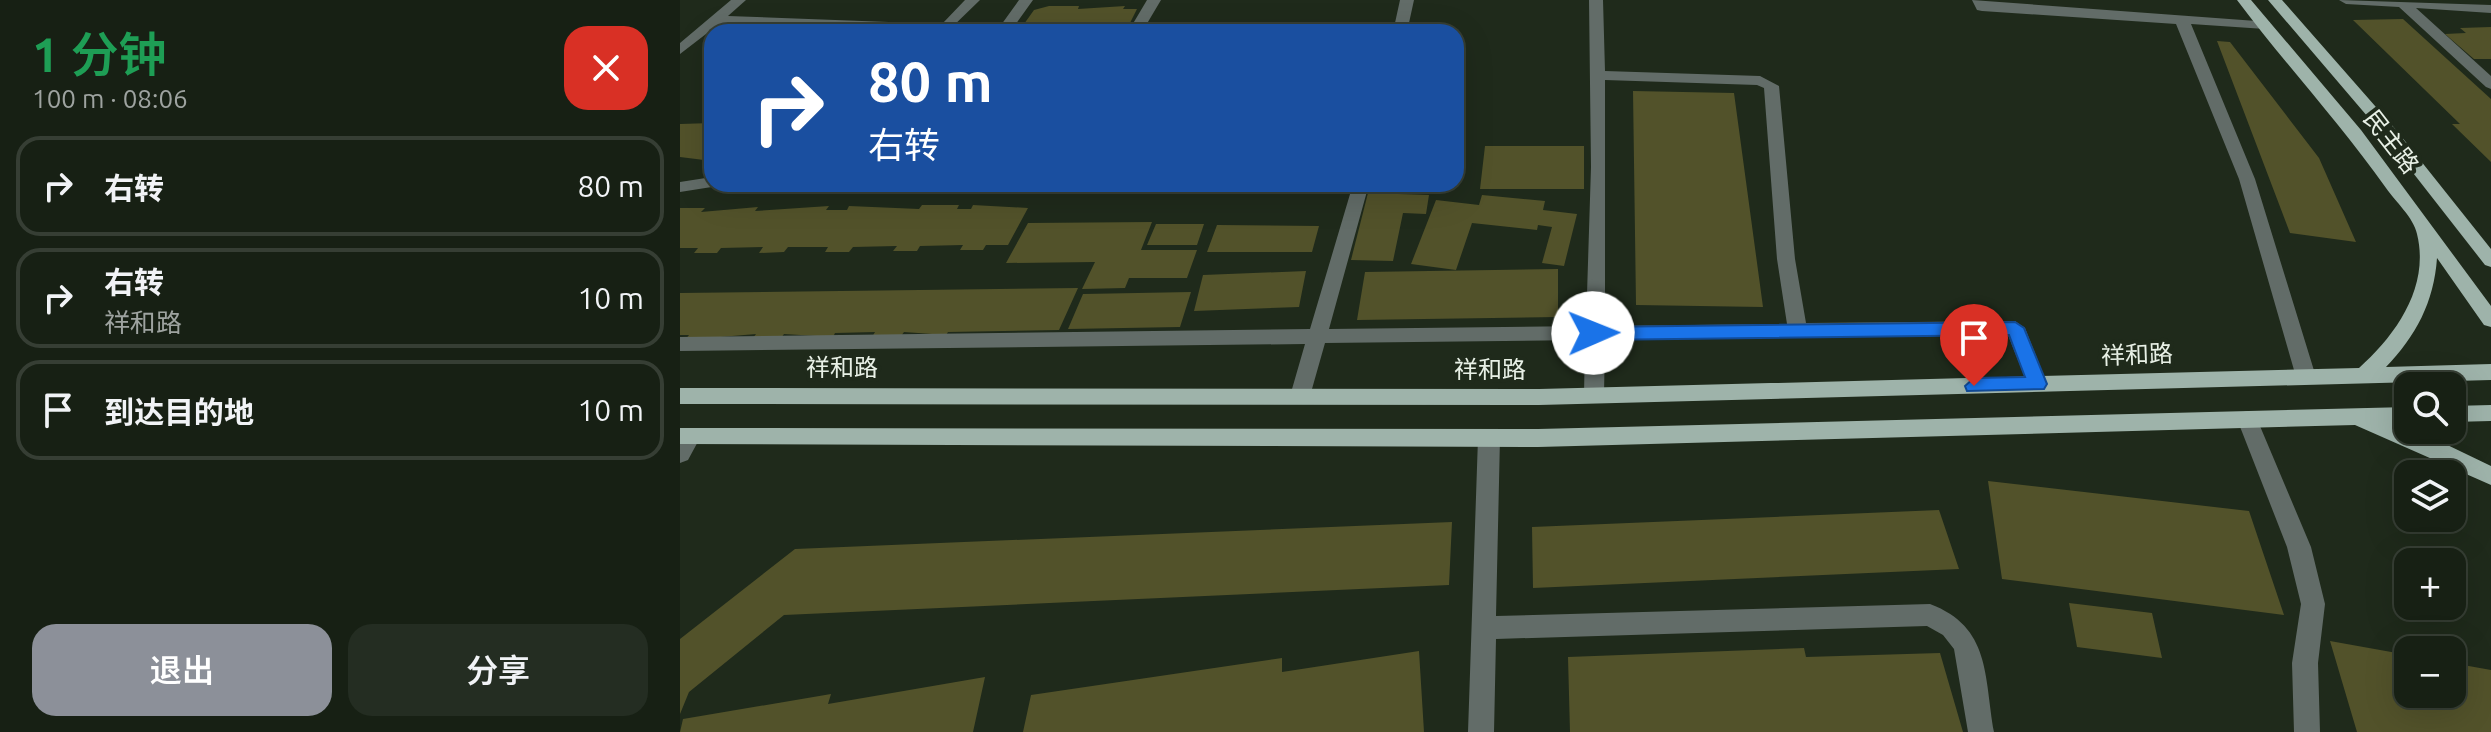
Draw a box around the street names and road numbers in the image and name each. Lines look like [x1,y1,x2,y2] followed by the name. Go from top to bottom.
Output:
[2359,105,2424,178] street label: 民主路
[2101,340,2173,369] street label: 祥和路
[806,354,878,381] street label: 祥和路
[1454,356,1526,383] street label: 祥和路

